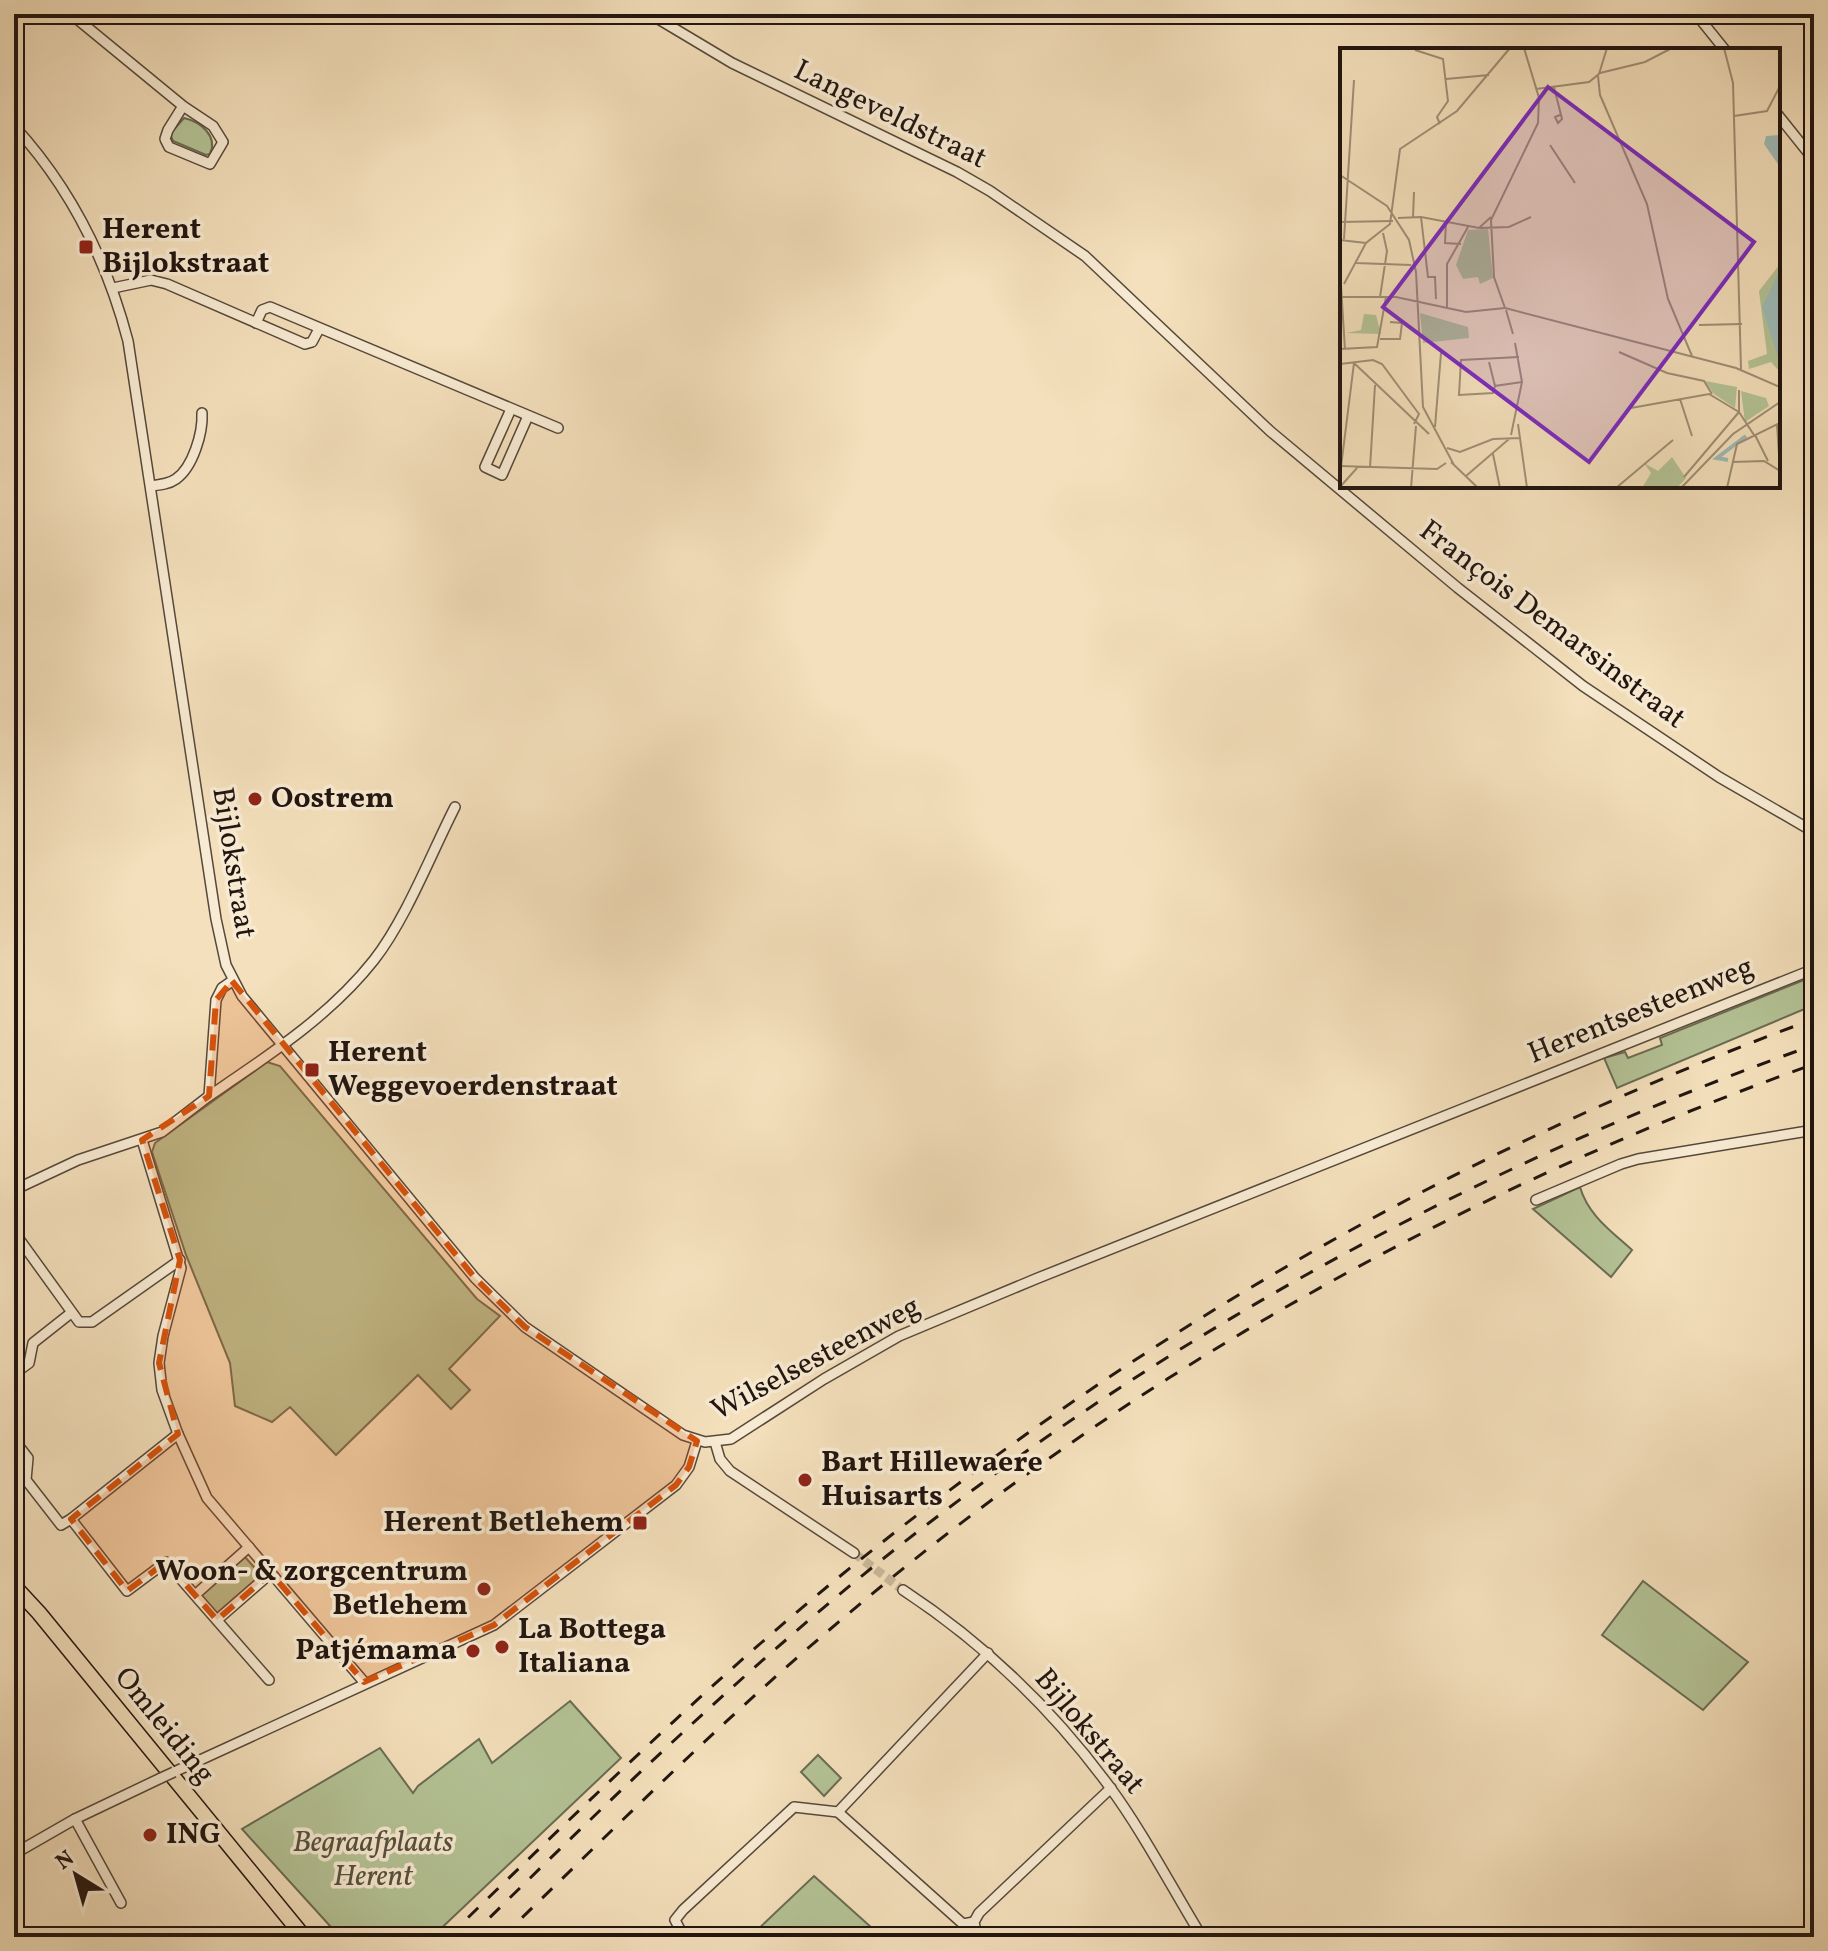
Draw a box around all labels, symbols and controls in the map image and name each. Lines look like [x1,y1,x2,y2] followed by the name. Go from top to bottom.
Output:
[1340,48,1780,488] inset map
[786,50,994,180] street label: Langeveldstraat
[102,209,269,285] place label: Herent Bijlokstraat
[77,238,95,256] marker: Herent Bijlokstraat
[1410,511,1694,739] street label: François Demarsinstraat
[271,778,394,820] place label: Oostrem
[200,784,266,942] street label: Bijlokstraat
[246,790,264,808] marker: Oostrem
[1522,947,1760,1075] street label: Herentsesteenweg
[328,1032,618,1108] place label: Herent Weggevoerdenstraat
[303,1061,321,1079] marker: Herent Weggevoerdenstraat
[704,1286,928,1432] street label: Wilselsesteenweg
[821,1442,1043,1518] place label: Bart Hillewaere Huisarts
[796,1471,814,1489] marker: Bart Hillewaere Huisarts
[383,1502,624,1544] place label: Herent Betlehem
[631,1514,649,1532] marker: Herent Betlehem
[156,1551,468,1627] place label: Woon- & zorgcentrum Betlehem
[475,1580,493,1598] marker: Woon- & zorgcentrum Betlehem
[518,1609,666,1685] place label: La Bottega Italiana
[295,1630,457,1672] place label: Patjémama
[493,1638,511,1656] marker: La Bottega Italiana
[464,1642,482,1660] marker: Patjémama
[104,1658,224,1794] street label: Omleiding
[1024,1660,1154,1804] street label: Bijlokstraat
[166,1814,221,1856] place label: ING
[293,1822,453,1898] park label: Begraafplaats Herent
[141,1826,159,1844] marker: ING
[36,1835,116,1915] north arrow
[50,1844,81,1878] text: N

